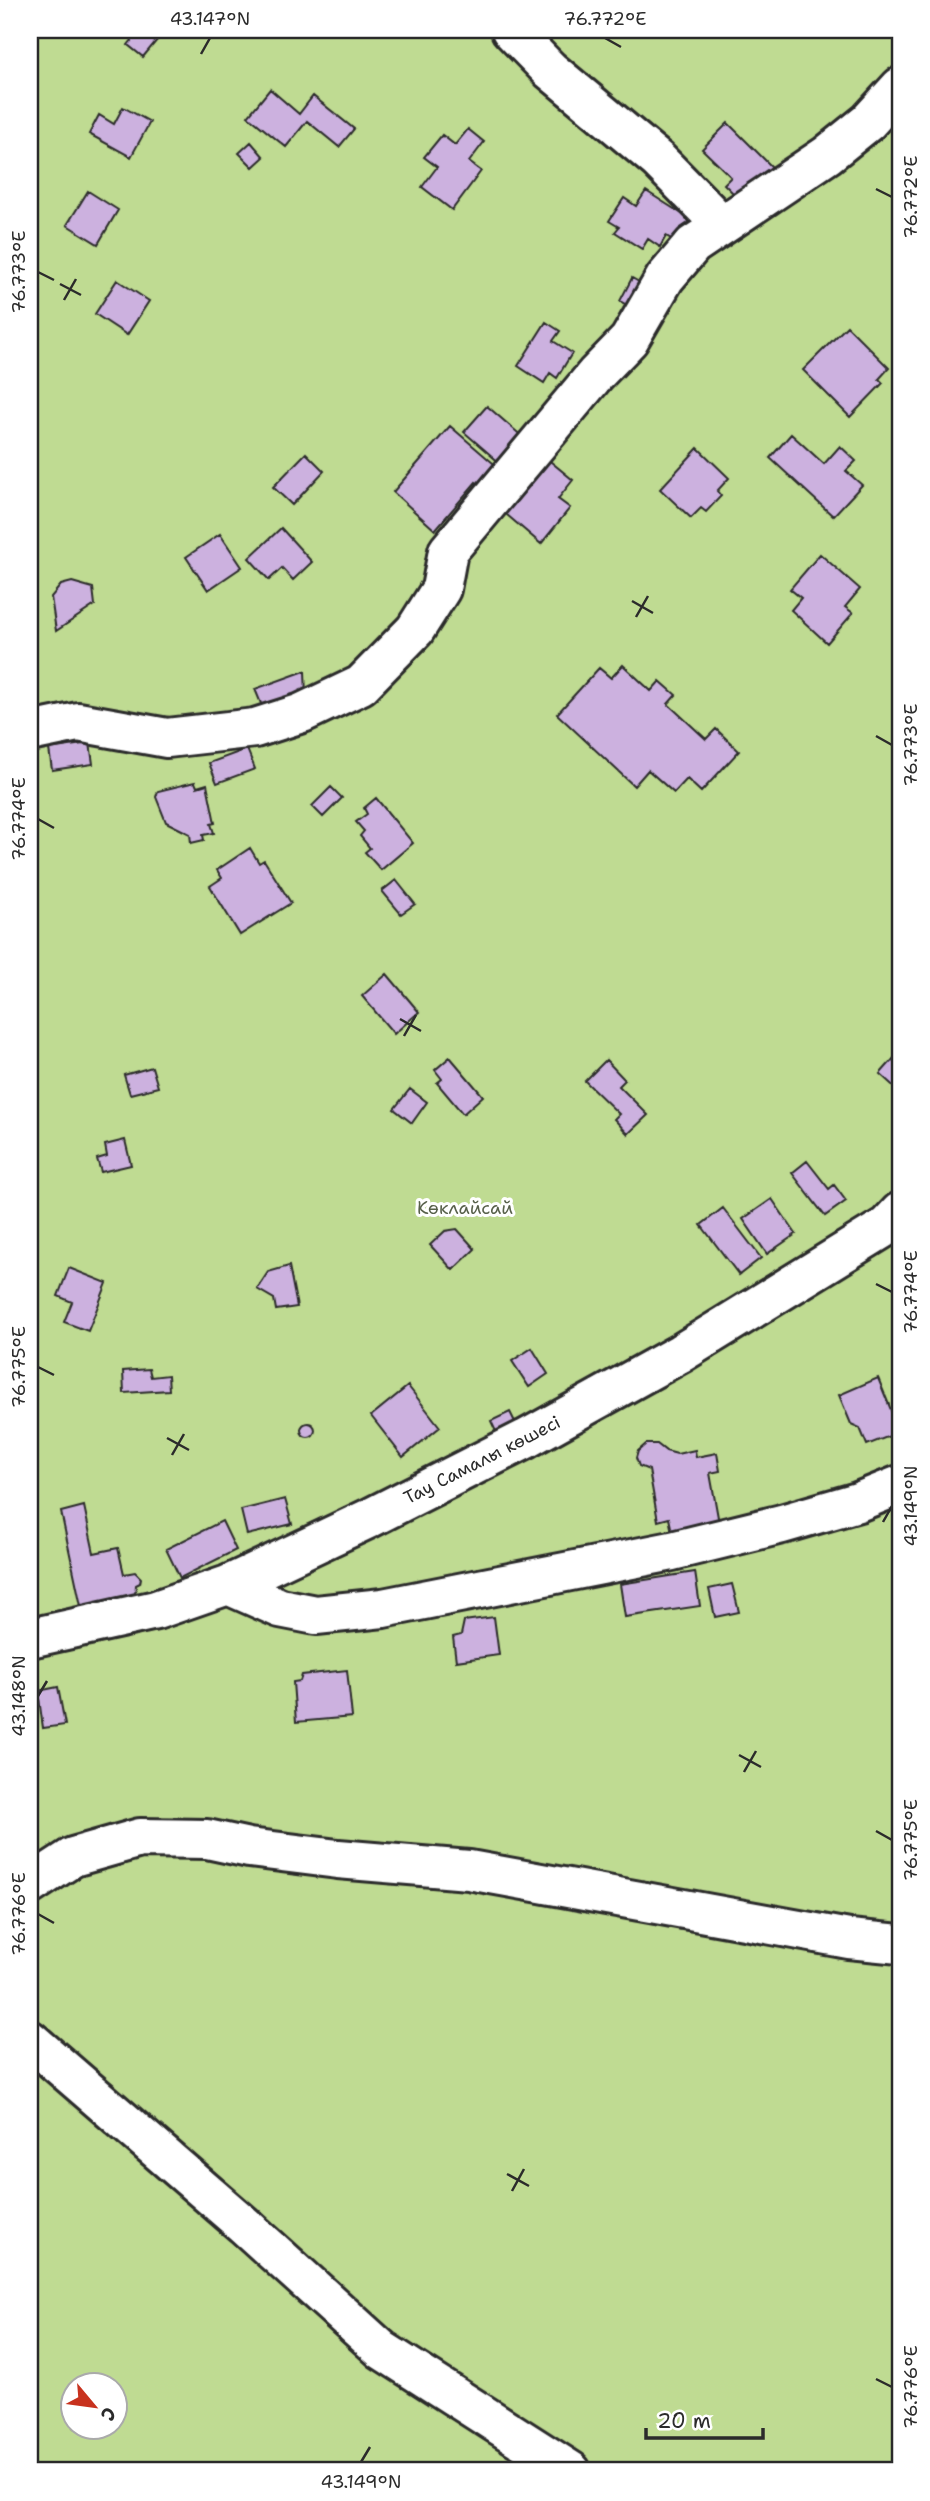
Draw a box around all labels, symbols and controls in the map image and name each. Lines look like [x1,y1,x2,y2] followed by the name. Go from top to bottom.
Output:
[170,7,250,31] text: 43.147°N
[564,7,646,31] text: 76.772°E
[899,156,923,238] text: 76.772°E
[7,230,31,314] text: 76.773°E
[899,703,923,787] text: 76.773°E
[7,777,31,861] text: 76.774°E
[417,1196,513,1220] park label: Көклайсай
[899,1250,923,1334] text: 76.774°E
[7,1326,31,1408] text: 76.775°E
[400,1410,564,1510] street label: Тау Самалы көшесі
[899,1466,923,1546] text: 43.149°N
[7,1655,31,1737] text: 43.148°N
[899,1799,923,1881] text: 76.775°E
[7,1872,31,1956] text: 76.776°E
[899,2345,923,2429] text: 76.776°E
[60,2372,130,2442] north arrow
[646,2396,764,2440] scale bar
[95,2403,122,2425] text: С
[657,2407,711,2435] text: 20 m
[321,2470,401,2494] text: 43.149°N

